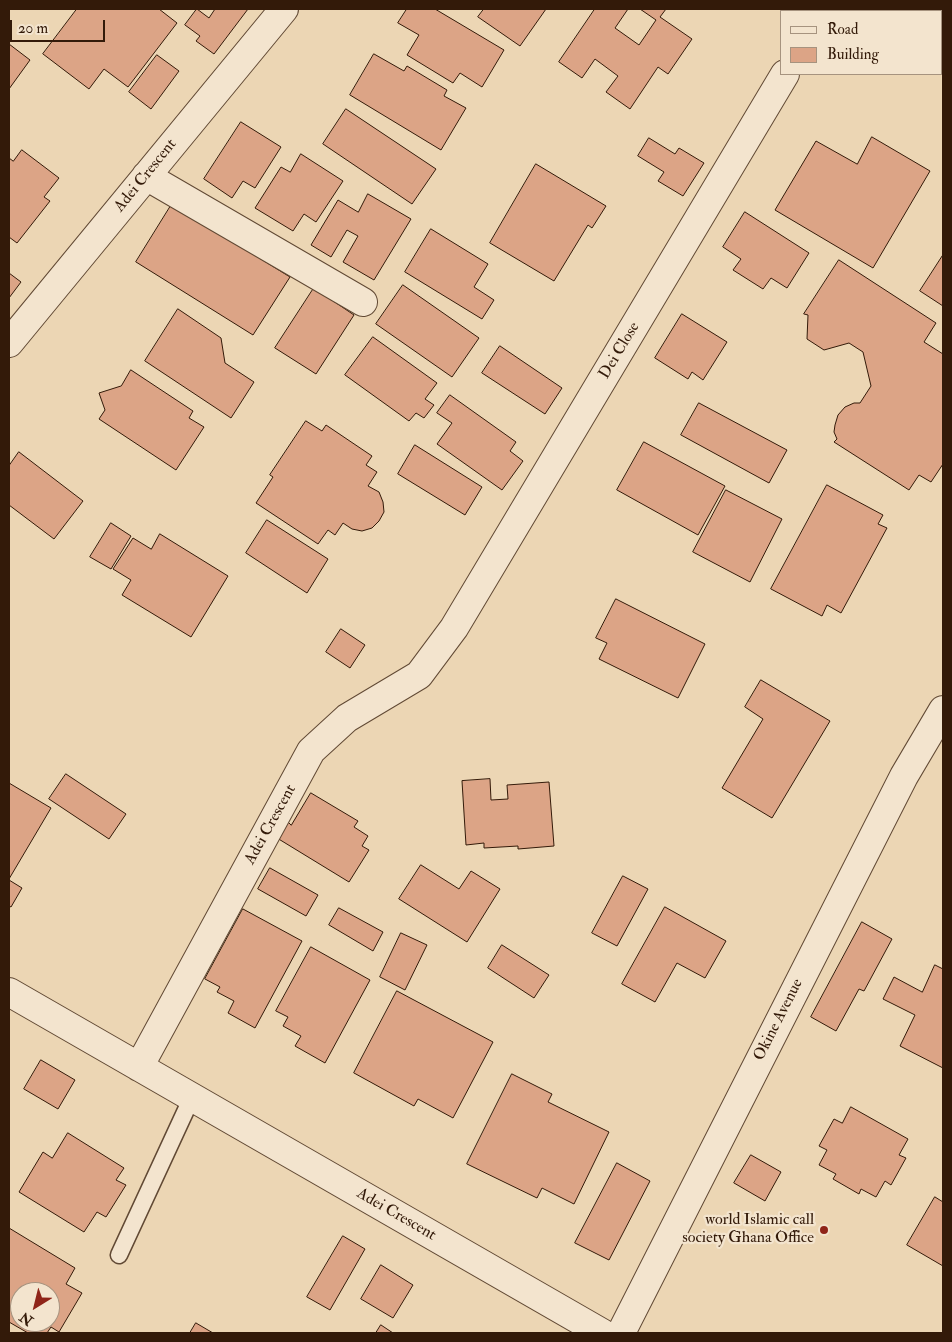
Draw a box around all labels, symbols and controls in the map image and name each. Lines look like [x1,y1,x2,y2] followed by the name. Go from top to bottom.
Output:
[12,10,108,42] scale bar
[780,10,942,75] legend
[18,19,48,38] text: 20 m
[827,20,858,39] text: Road
[827,45,879,64] text: Building
[111,136,181,216] street label: Adei Crescent
[596,319,644,383] street label: Dei Close
[241,782,301,868] street label: Adei Crescent
[750,976,808,1064] street label: Okine Avenue
[353,1185,439,1245] street label: Adei Crescent
[682,1211,814,1249] place label: world Islamic call society Ghana Office
[818,1224,830,1236] marker: world Islamic call society Ghana Office
[10,1282,60,1332] north arrow
[16,1308,37,1329] text: N

